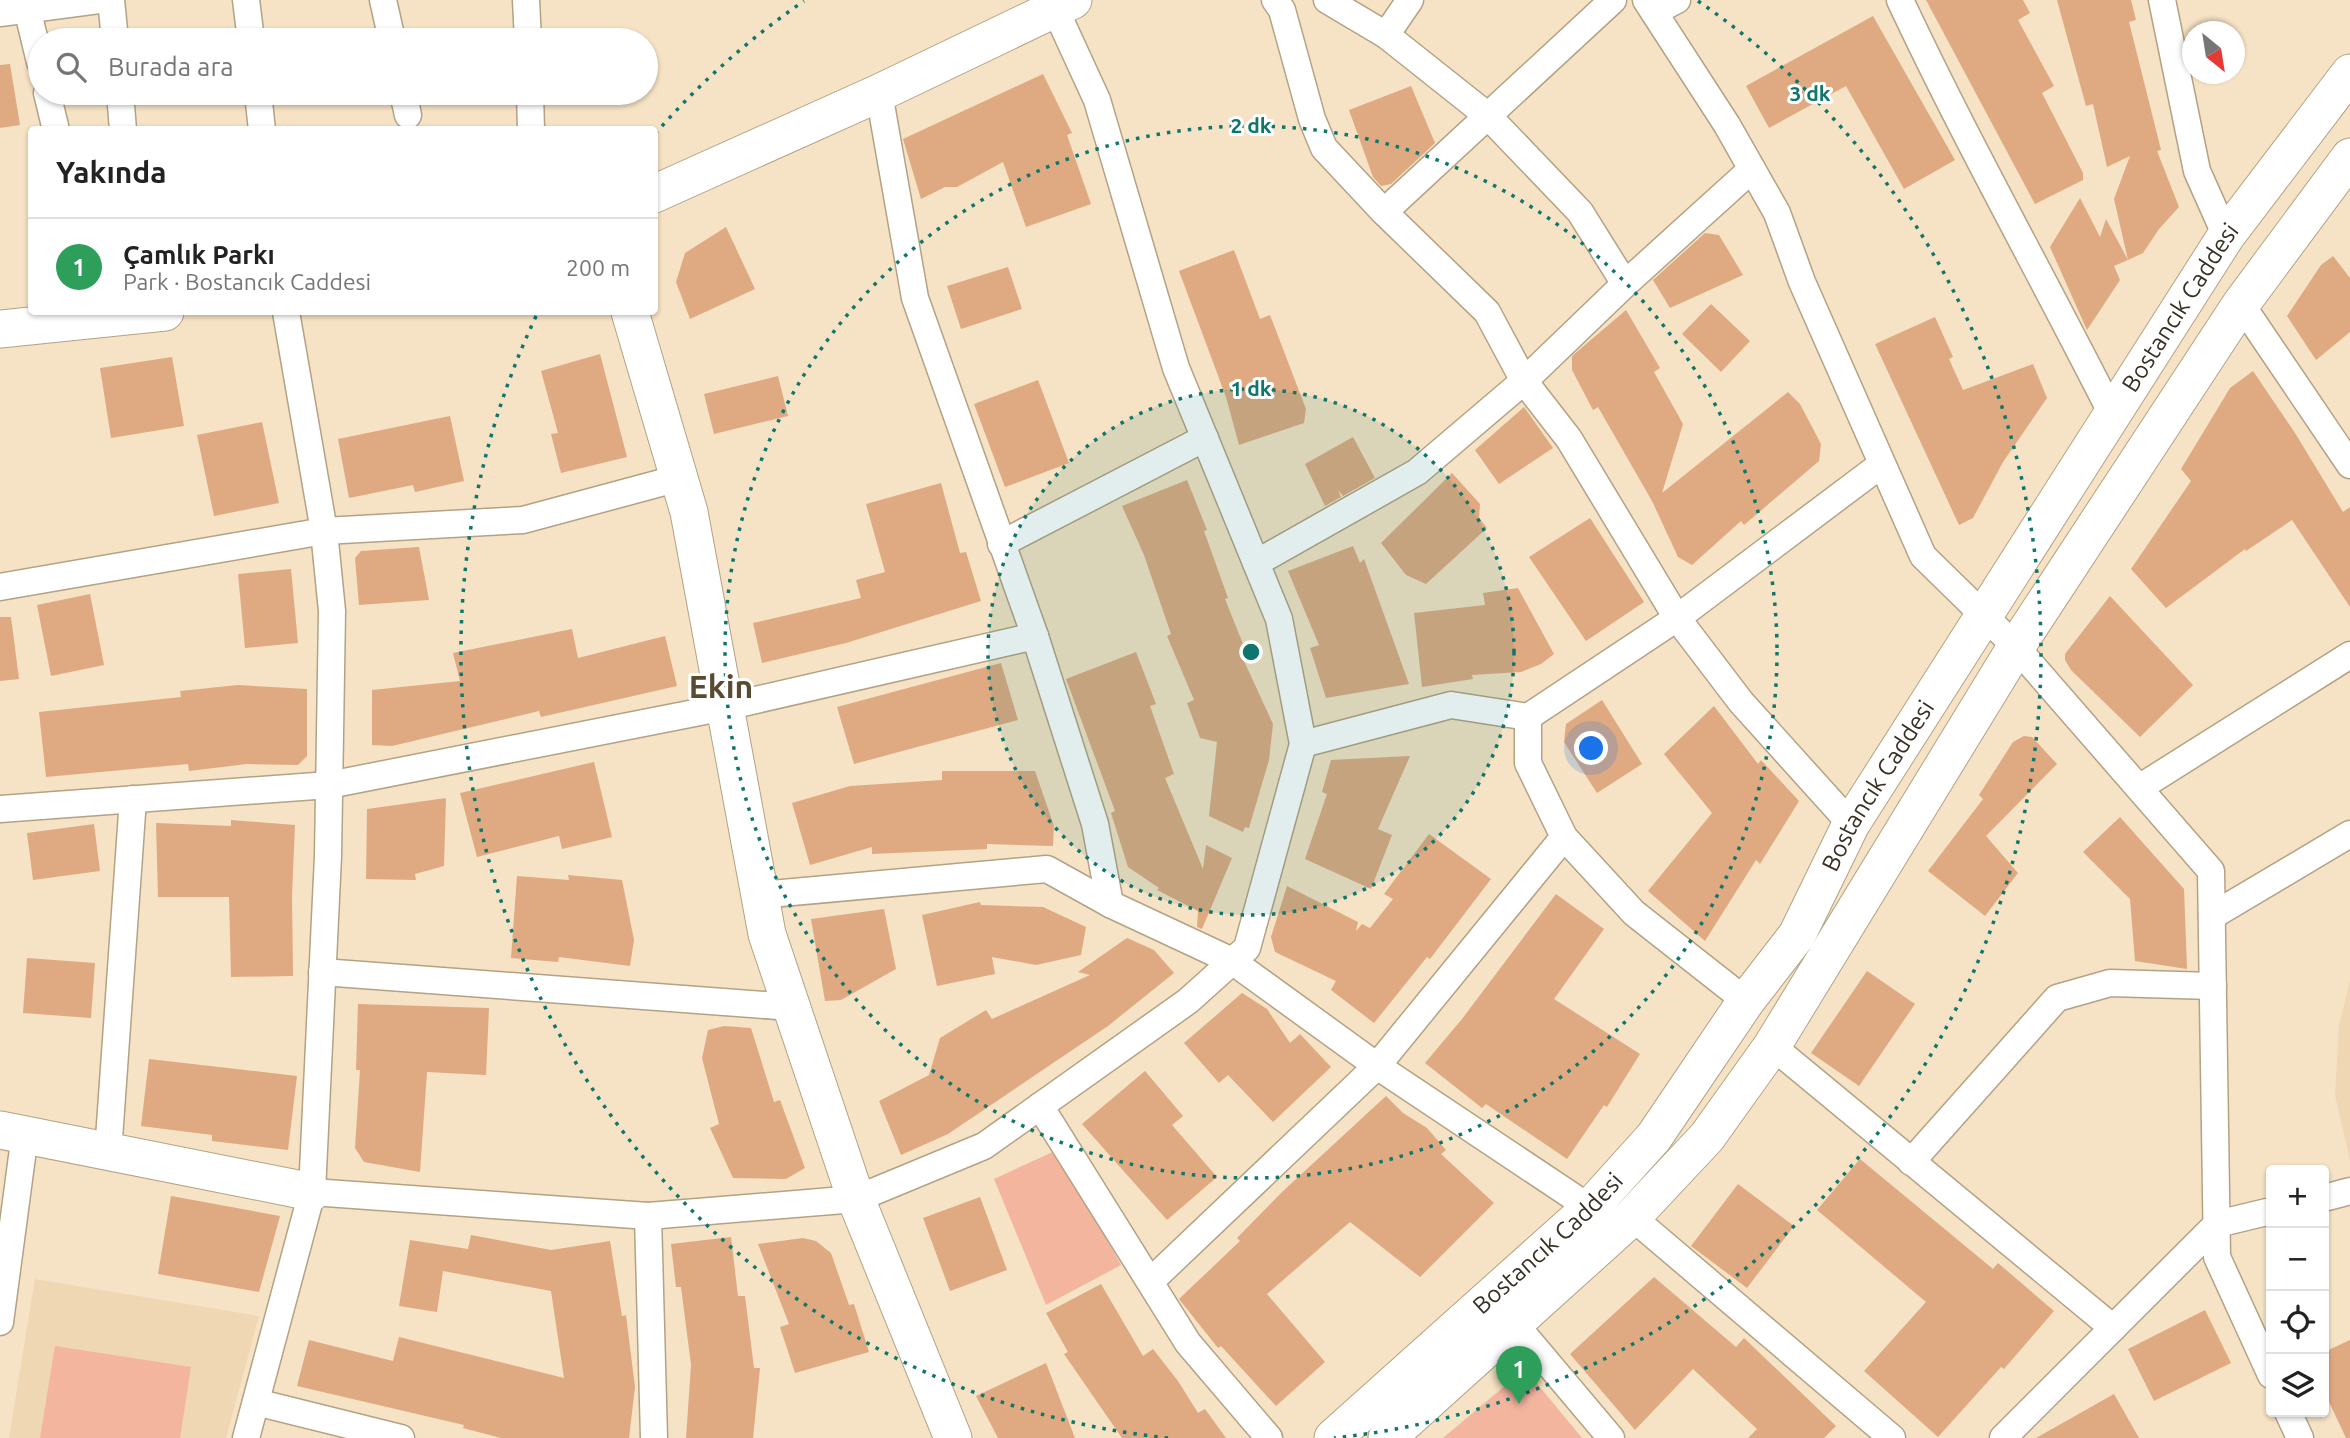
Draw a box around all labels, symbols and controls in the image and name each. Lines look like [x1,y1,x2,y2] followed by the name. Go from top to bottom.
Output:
[2182,21,2245,84] north arrow
[28,28,658,105] search box
[52,48,90,86] icon: search
[108,52,234,81] text: Burada ara
[1789,81,1831,105] text: 3 dk
[1230,113,1272,137] text: 2 dk
[56,155,167,189] text: Yakında
[2116,218,2244,397] street label: Bostancık Caddesi
[123,240,275,269] text: Çamlık Parkı
[73,255,85,280] text: 1
[566,255,630,280] text: 200 m
[123,269,371,294] text: Park · Bostancık Caddesi
[1230,376,1272,400] text: 1 dk
[1239,640,1263,664] centre of rings
[689,668,753,704] district label: Ekin
[1816,695,1939,875] street label: Bostancık Caddesi
[1574,731,1608,765] your location
[2266,1165,2329,1417] map controls
[2266,1165,2329,1228] button: +
[1467,1167,1628,1319] street label: Bostancık Caddesi
[2266,1228,2329,1291] button: −
[2266,1291,2329,1354] button: locate
[1496,1346,1542,1404] pin: 1
[2266,1354,2329,1417] button: layers

